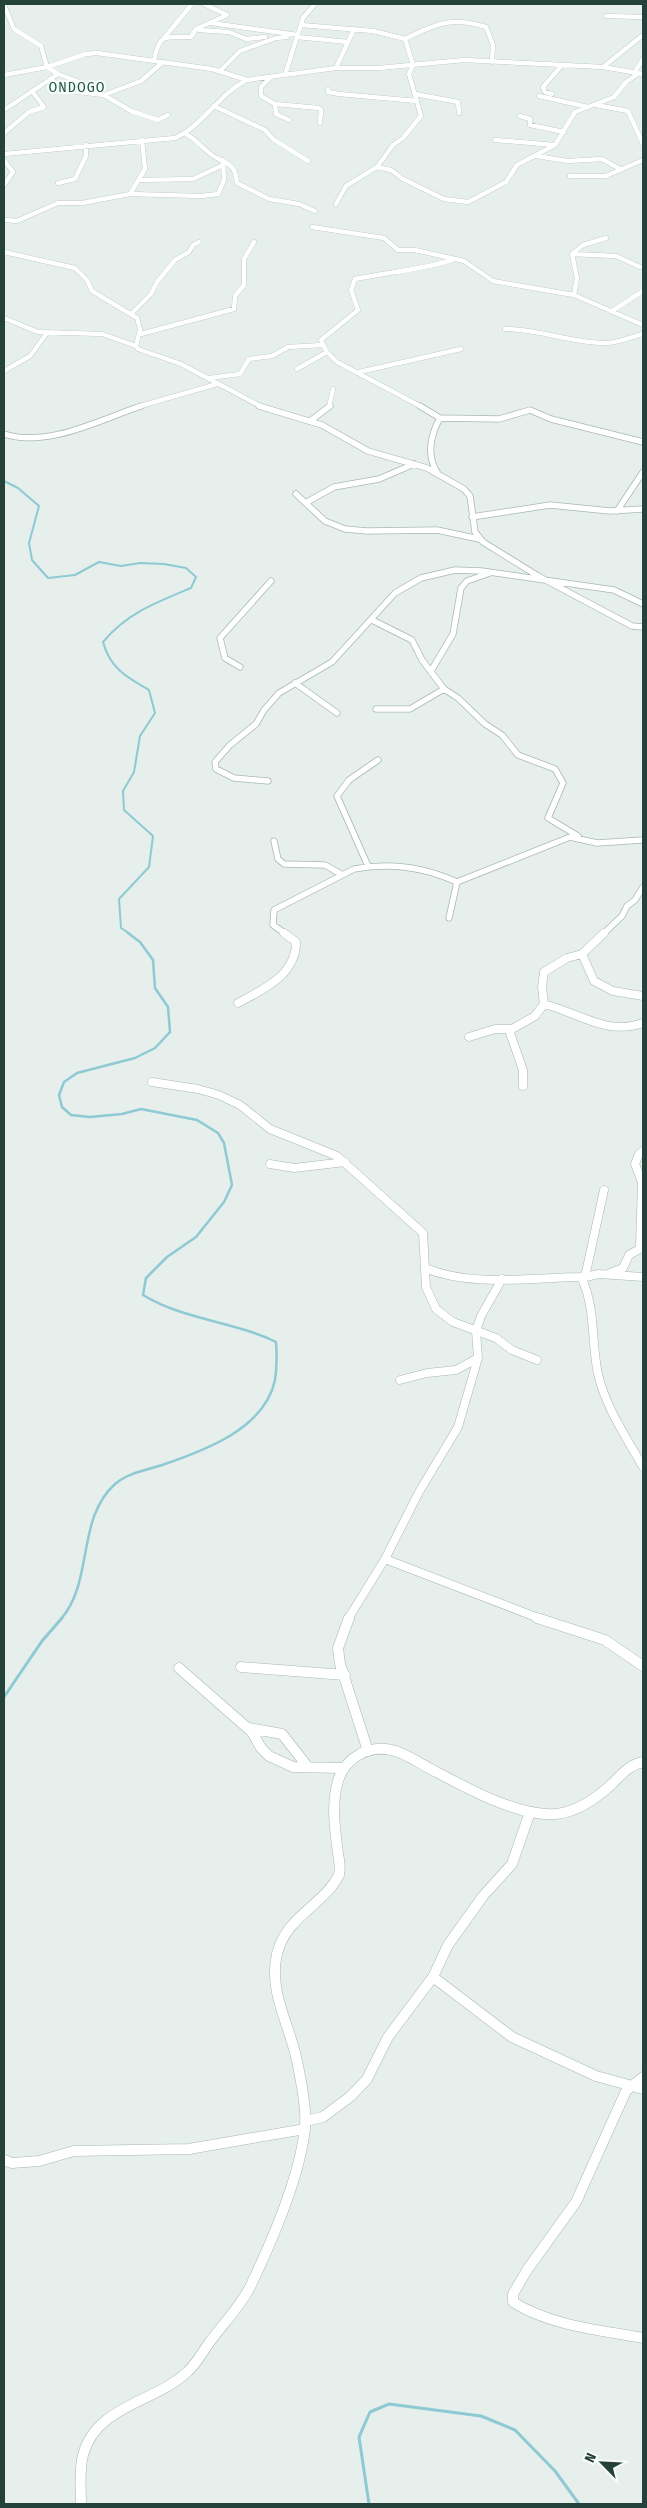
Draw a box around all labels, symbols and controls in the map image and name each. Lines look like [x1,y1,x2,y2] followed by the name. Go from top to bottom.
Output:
[48,79,106,96] district label: ONDOGO
[577,2438,627,2488] north arrow
[581,2451,600,2465] text: N

